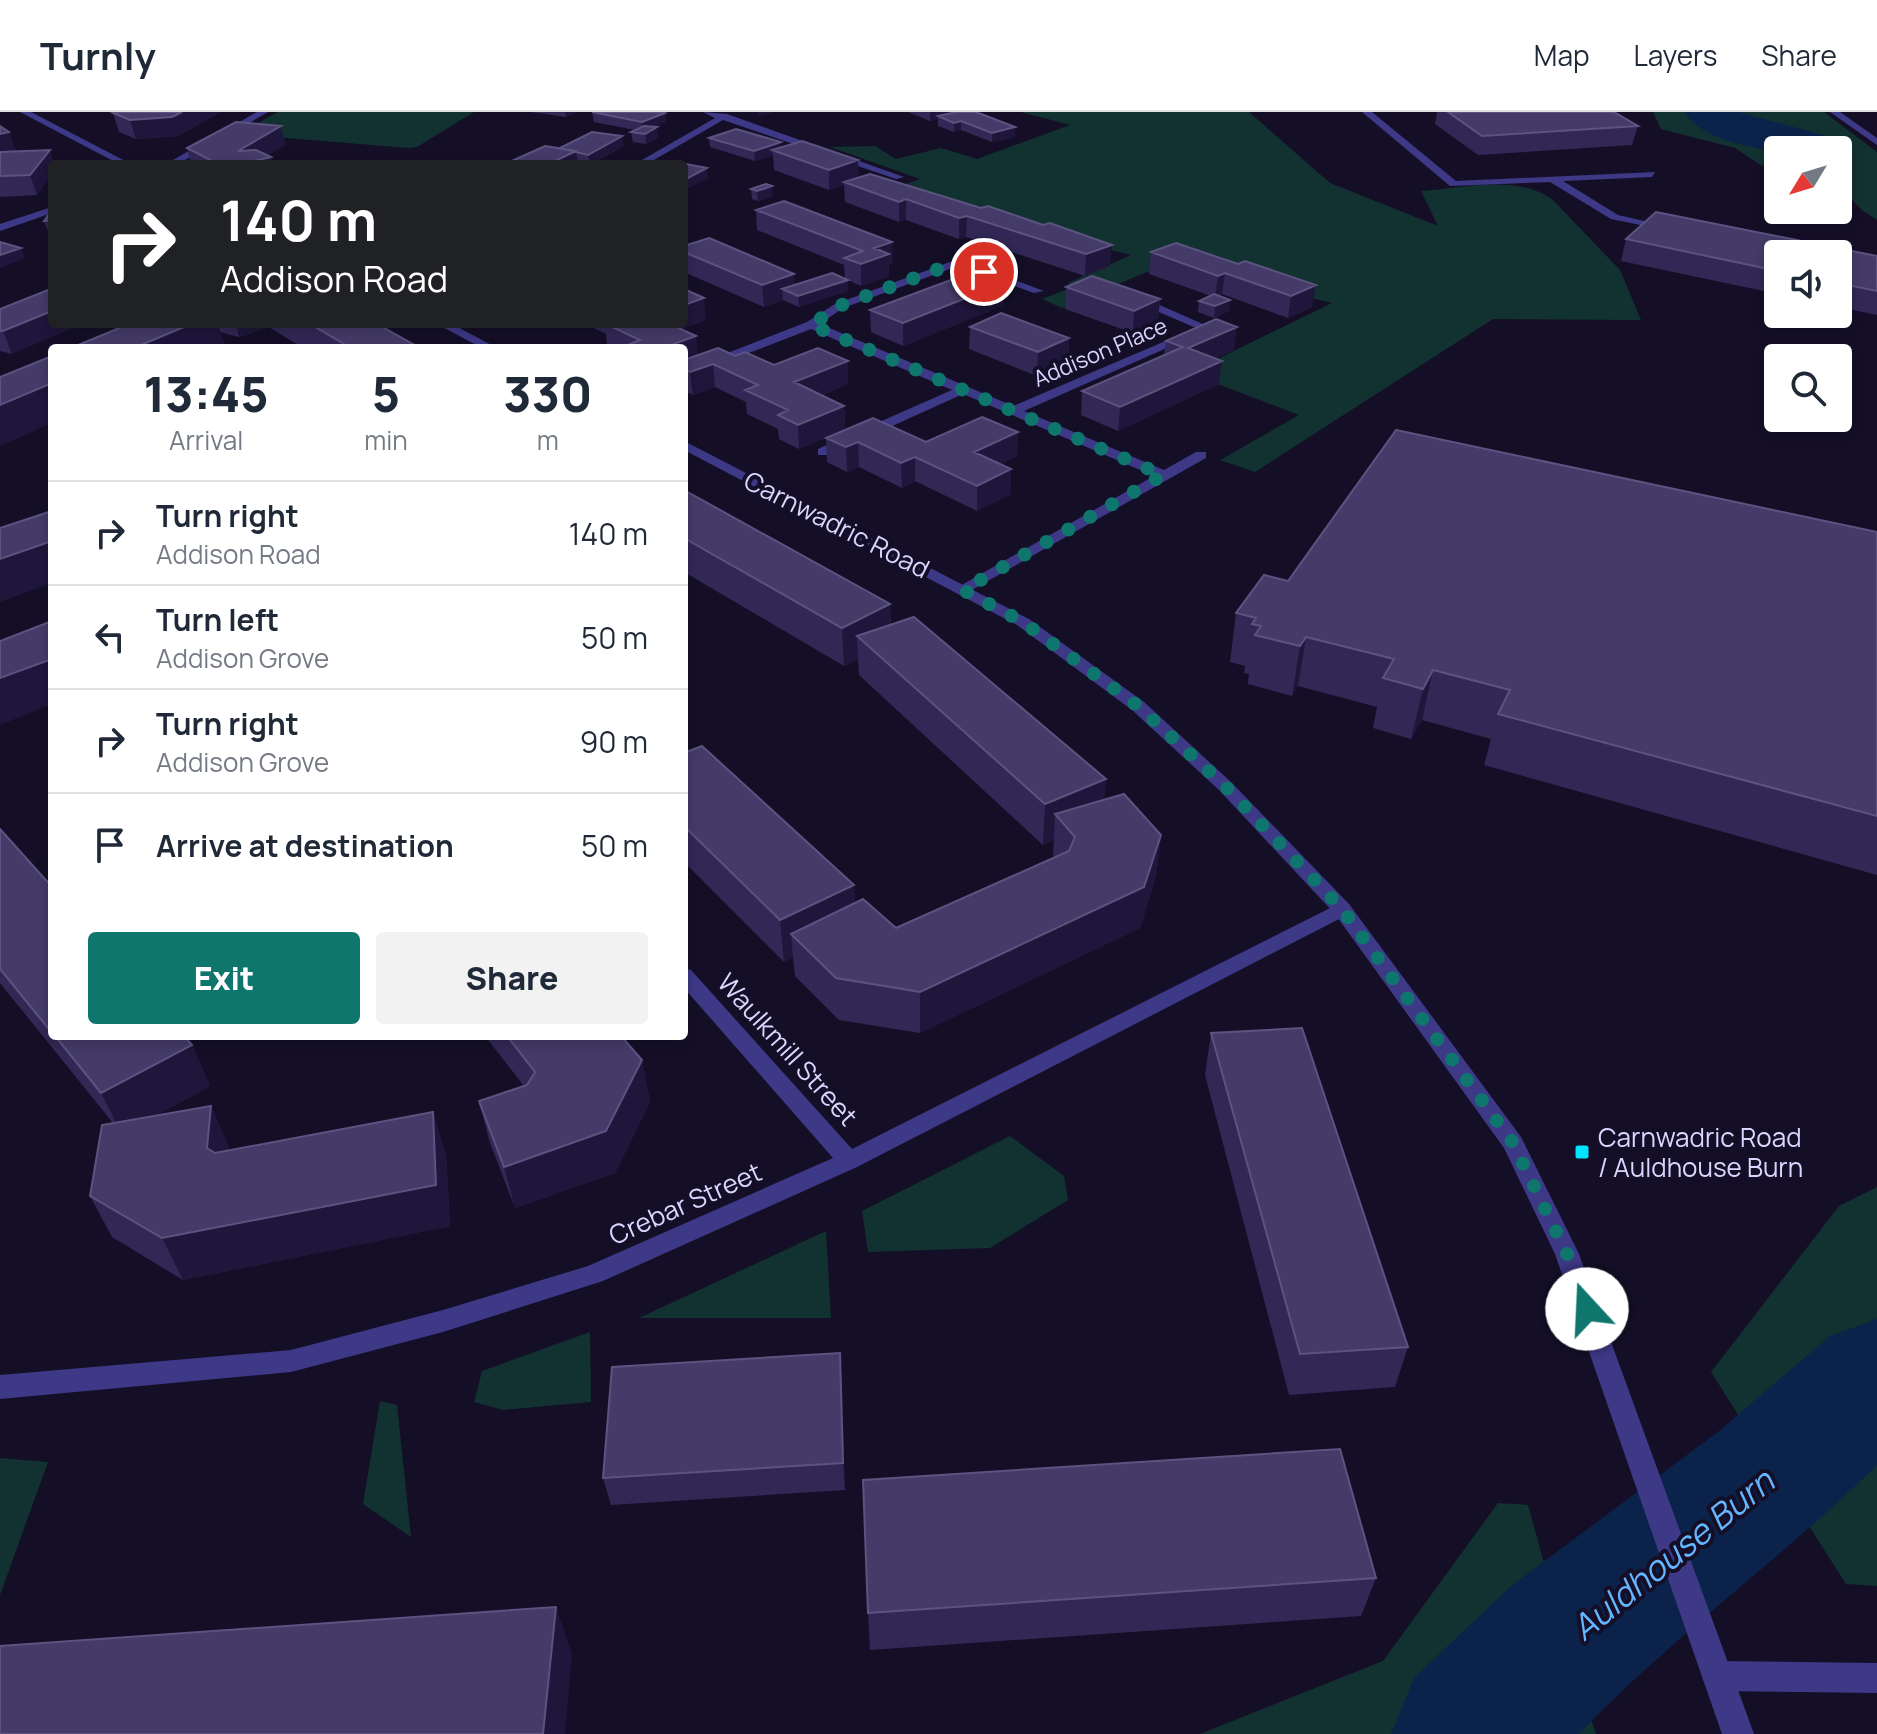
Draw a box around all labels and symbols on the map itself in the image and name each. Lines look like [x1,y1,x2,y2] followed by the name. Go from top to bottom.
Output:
[1764,136,1852,224] north arrow
[950,238,1018,306] pin
[1029,310,1172,394] street label: Addison Place
[738,462,936,586] street label: Carnwadric Road
[710,965,866,1133] street label: Waulkmill Street
[1598,1119,1803,1185] place label: Carnwadric Road / Auldhouse Burn
[1573,1143,1591,1161] marker: Carnwadric Road / Auldhouse Burn
[603,1153,767,1253] street label: Crebar Street
[1545,1267,1629,1351] position arrow
[1561,1457,1784,1650] water label: Auldhouse Burn

